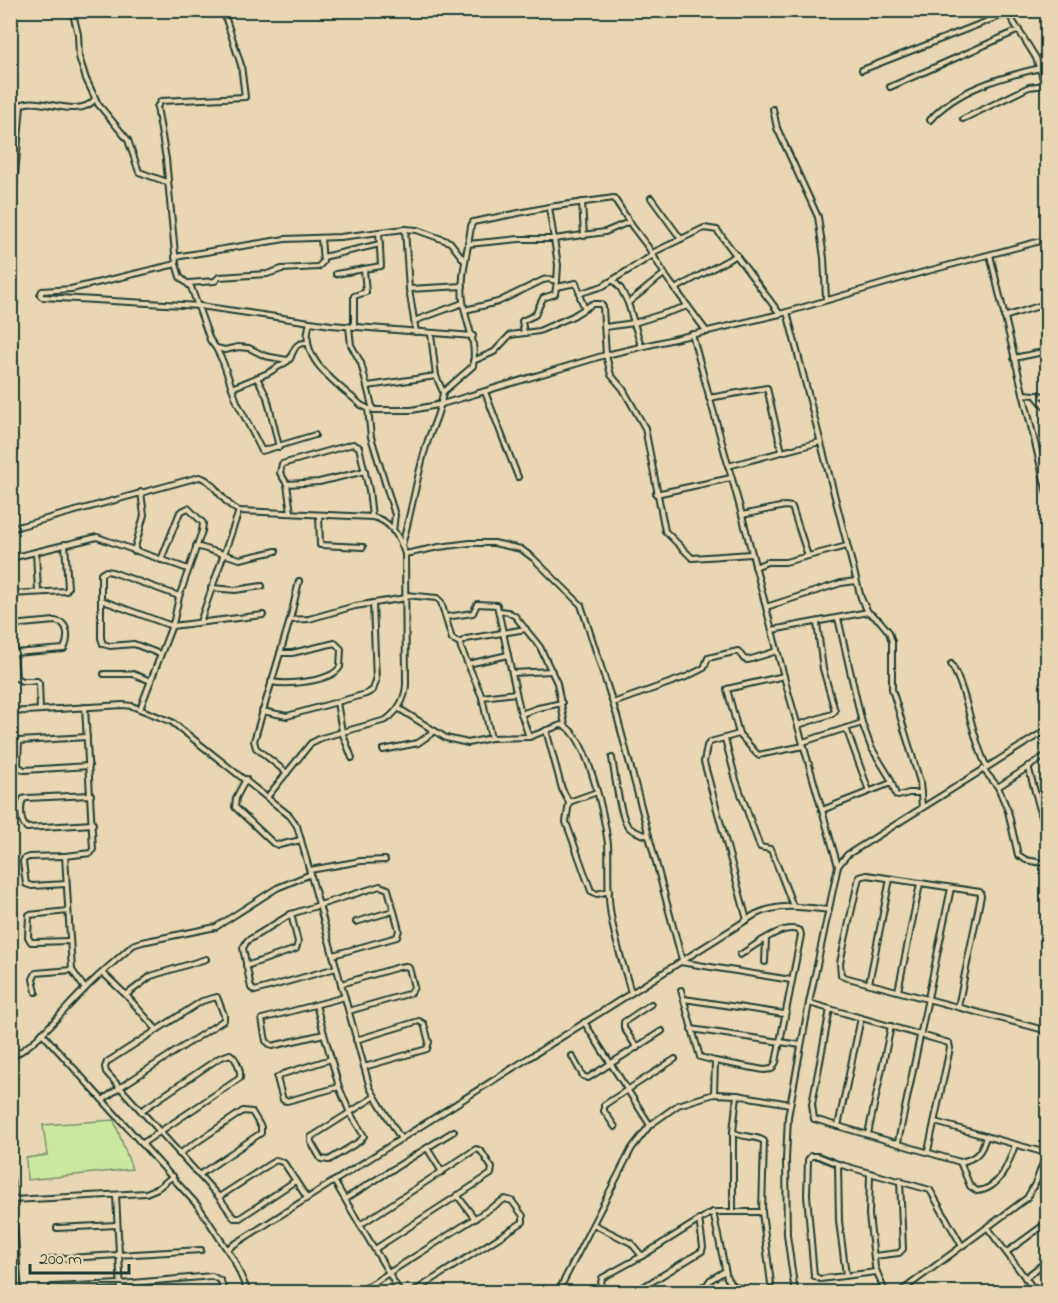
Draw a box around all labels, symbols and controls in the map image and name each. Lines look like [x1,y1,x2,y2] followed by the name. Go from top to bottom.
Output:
[30,1237,129,1275] scale bar
[39,1247,82,1273] text: 200 m

